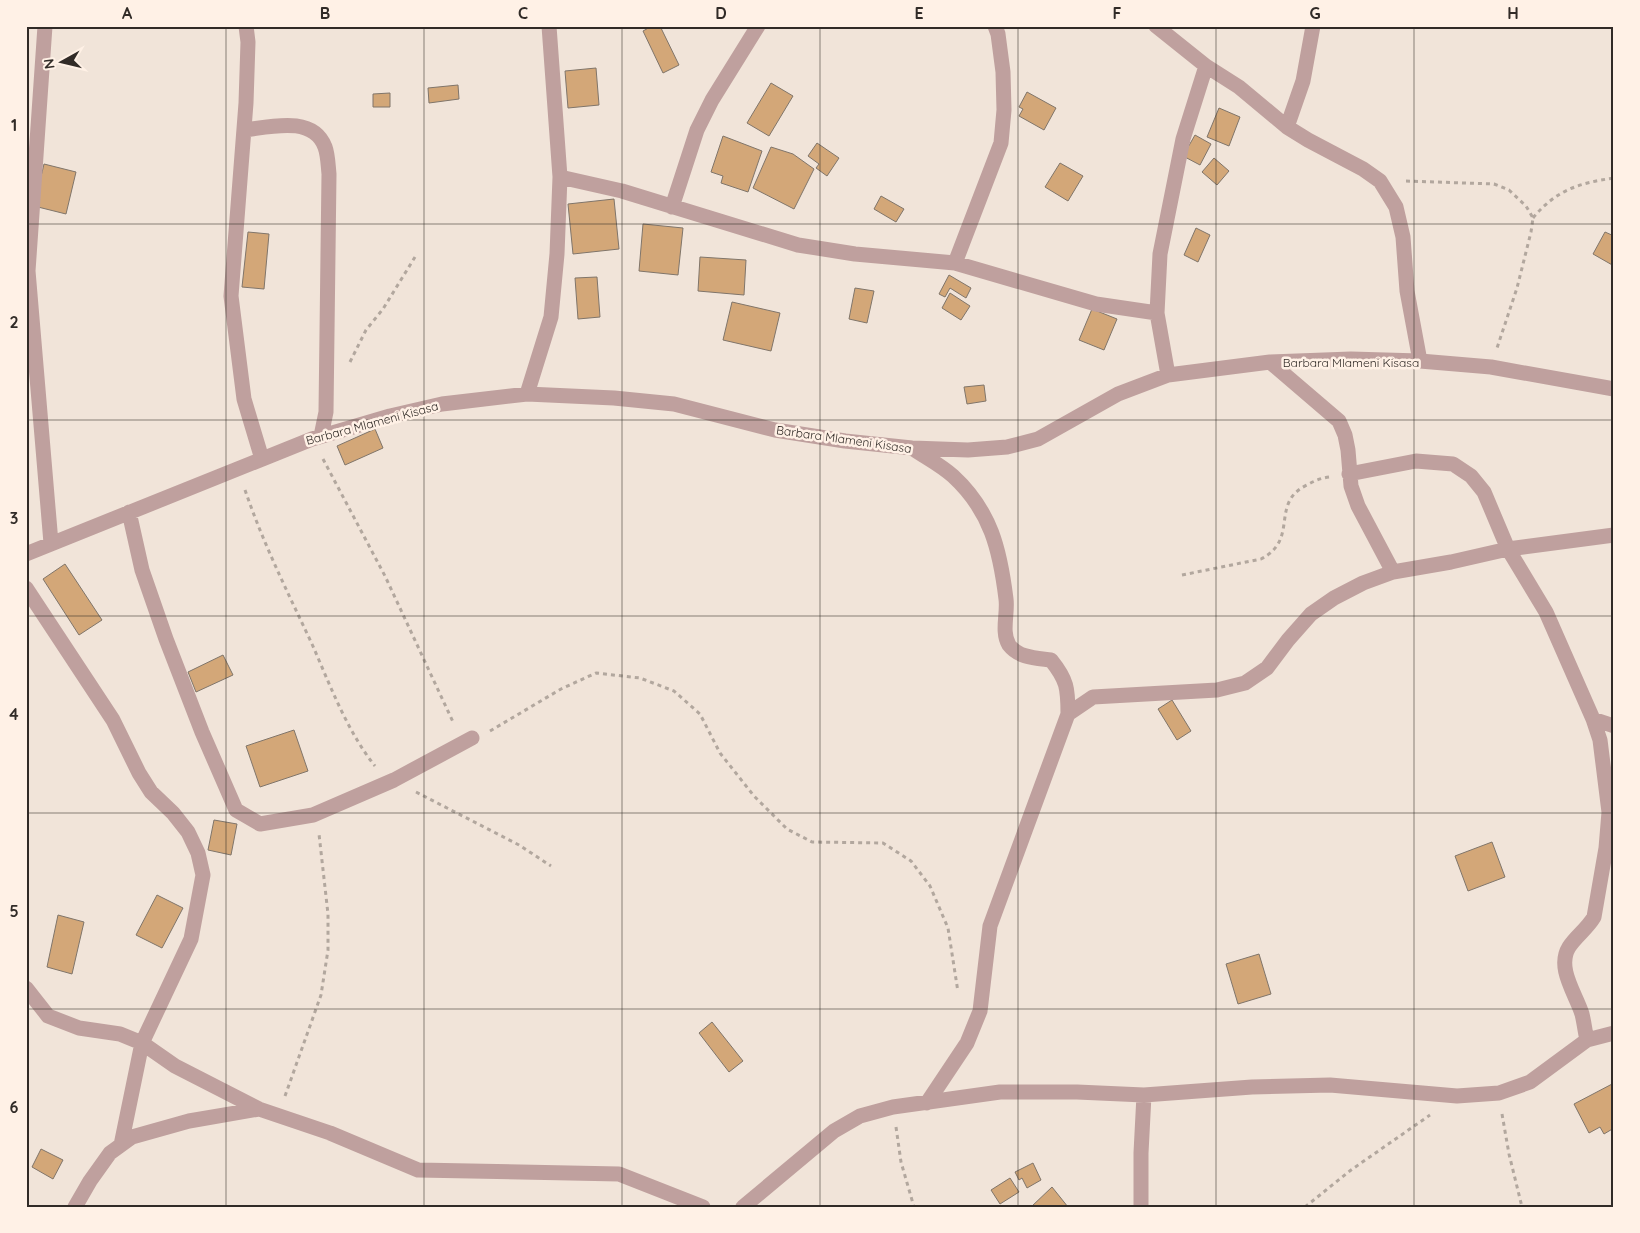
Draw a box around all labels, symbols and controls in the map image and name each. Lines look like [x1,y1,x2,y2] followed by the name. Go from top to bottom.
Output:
[122,3,133,23] text: A
[320,3,330,23] text: B
[518,3,528,23] text: C
[715,3,727,23] text: D
[914,3,924,23] text: E
[1113,3,1122,23] text: F
[1309,3,1321,23] text: G
[1507,3,1519,23] text: H
[38,38,88,88] north arrow
[39,57,59,70] text: N
[11,115,17,135] text: 1
[9,312,19,332] text: 2
[1283,355,1419,370] street label: Barbara Mlameni Kisasa
[304,398,440,448] street label: Barbara Mlameni Kisasa
[775,422,913,456] street label: Barbara Mlameni Kisasa
[10,508,18,528] text: 3
[9,704,19,724] text: 4
[9,901,19,921] text: 5
[10,1097,19,1117] text: 6

